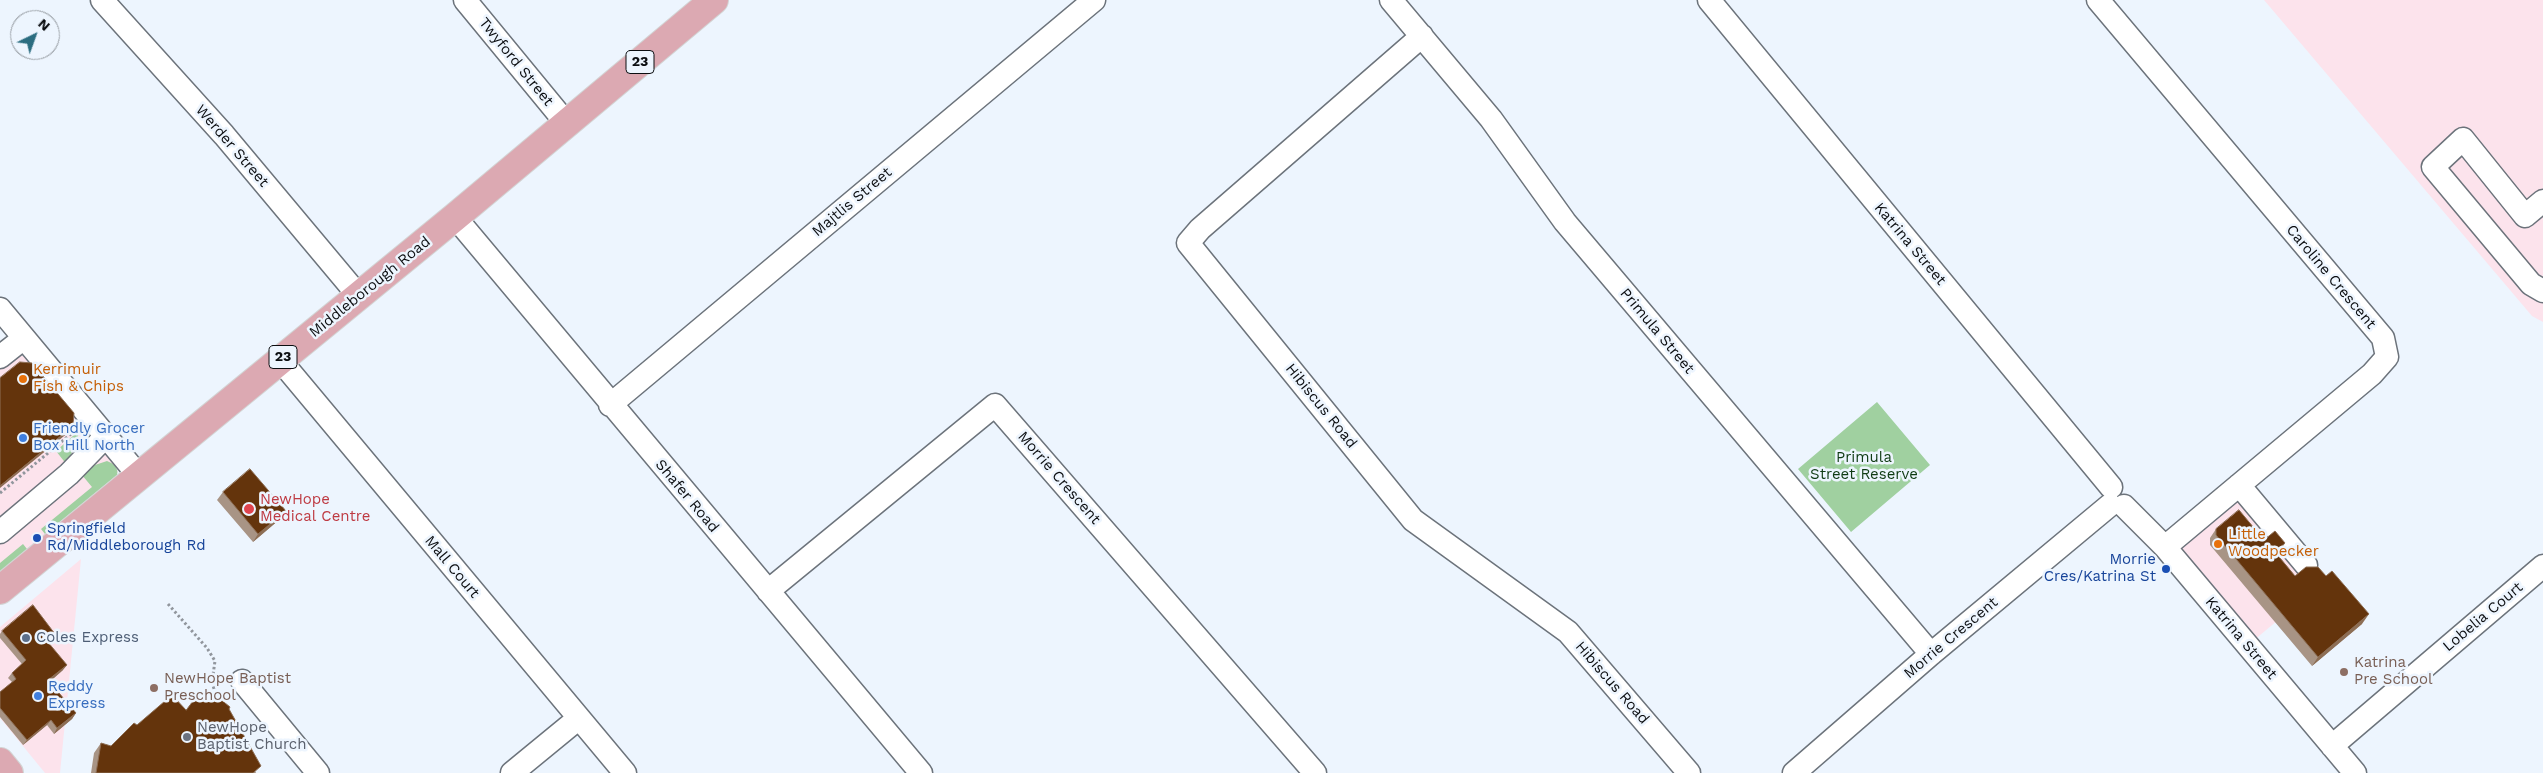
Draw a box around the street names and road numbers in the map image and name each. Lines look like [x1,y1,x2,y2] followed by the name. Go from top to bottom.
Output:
[475,14,557,110] street label: Twyford Street
[626,51,654,74] road number: 23
[191,101,273,191] street label: Werder Street
[809,164,895,240] street label: Majtlis Street
[1870,199,1950,289] street label: Katrina Street
[2282,221,2380,333] street label: Caroline Crescent
[306,233,434,341] street label: Middleborough Road
[1616,285,1698,377] street label: Primula Street
[269,346,297,368] road number: 23
[1281,360,1361,452] street label: Hibiscus Road
[1014,428,1104,528] street label: Morrie Crescent
[651,456,723,536] street label: Shafer Road
[421,532,483,602] street label: Mall Court
[2439,578,2527,656] street label: Lobelia Court
[2201,593,2281,683] street label: Katrina Street
[1900,594,2002,682] street label: Morrie Crescent
[1571,638,1653,728] street label: Hibiscus Road

